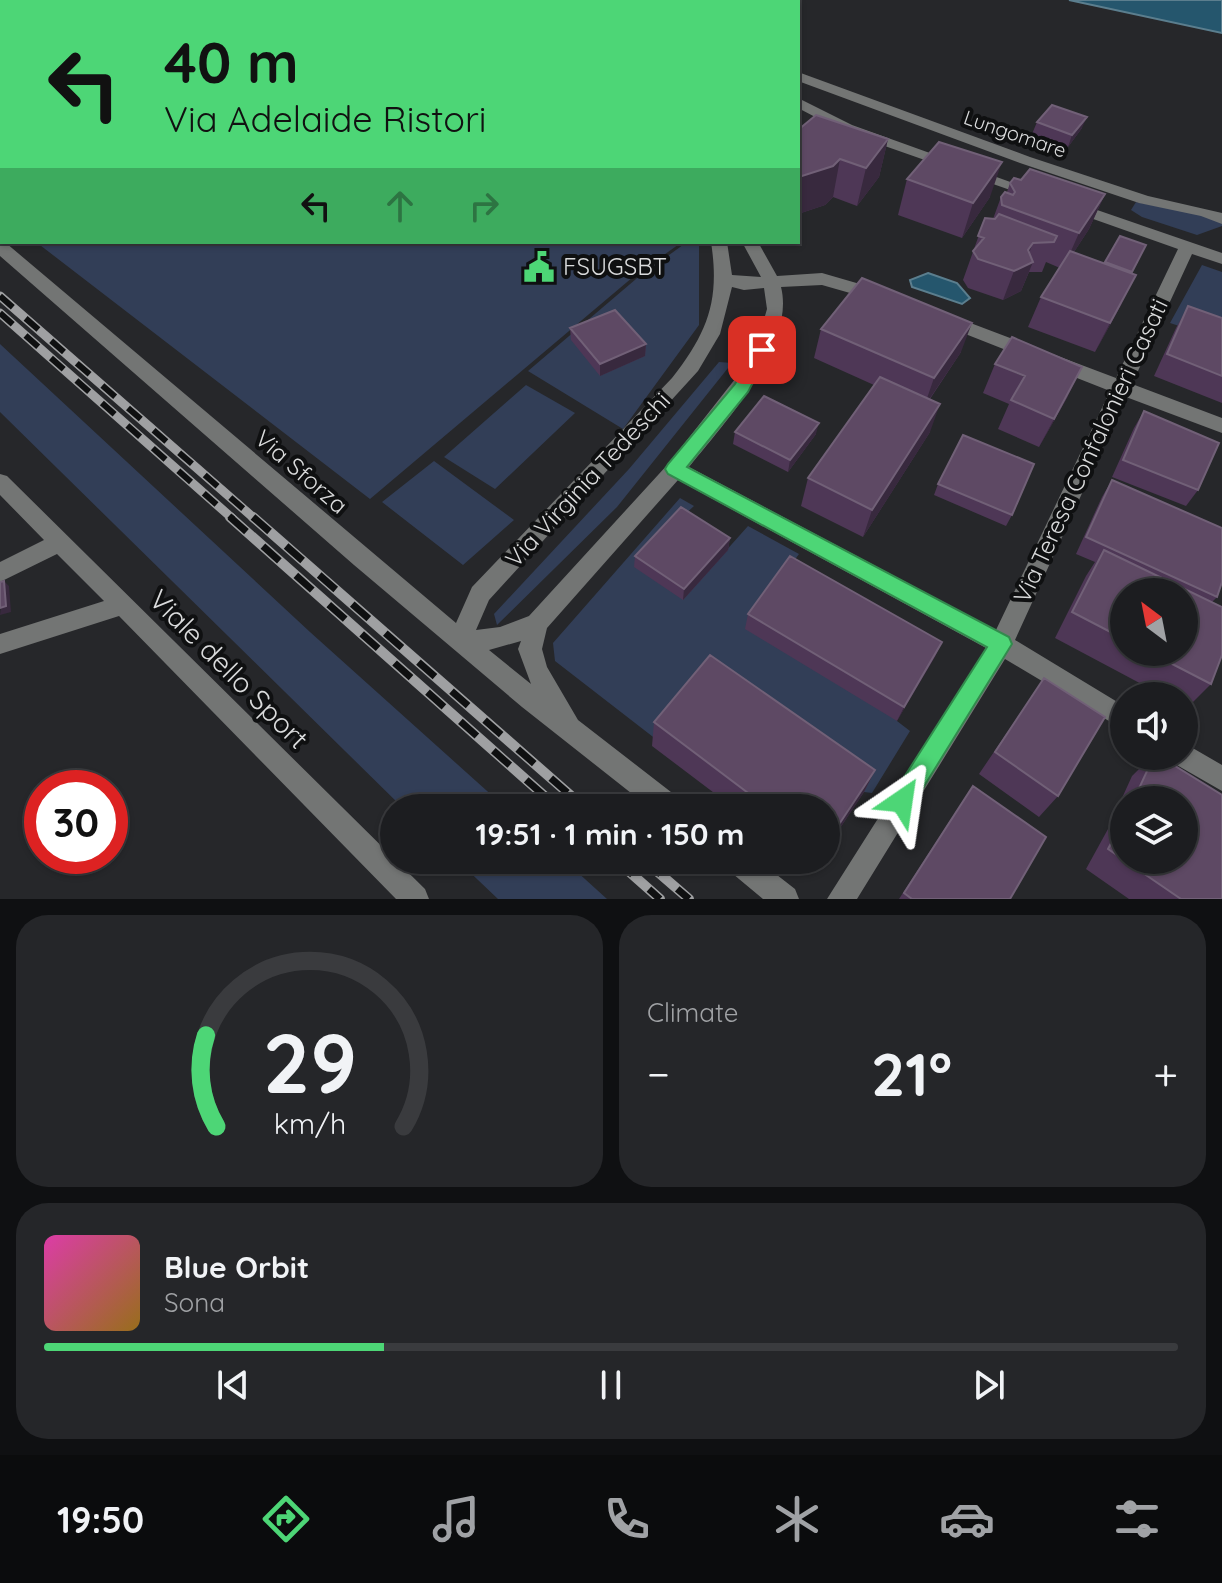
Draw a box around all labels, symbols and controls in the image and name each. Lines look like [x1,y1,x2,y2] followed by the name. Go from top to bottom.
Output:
[164,27,299,97] text: 40 m
[32,32,136,136] icon: left
[164,96,487,141] text: Via Adelaide Ristori
[961,104,1070,163] street label: Lungomare
[294,184,338,228] icon: left
[378,184,422,228] icon: ahead
[462,184,506,228] icon: right
[522,250,556,284] public building icon: FSUGSBT
[563,251,667,281] place label: FSUGSBT
[1006,294,1174,607] street label: Via Teresa Confalonieri Casati
[728,316,796,384] pin
[740,328,784,372] icon: arrive
[499,386,676,573] street label: Via Virginia Tedeschi
[249,423,354,520] street label: Via Sforza
[1110,578,1198,666] north arrow
[1110,578,1198,874] map controls
[142,582,316,756] street label: Viale dello Sport
[1110,682,1198,770] button: sound
[860,759,944,843] position arrow
[24,770,128,874] speed limit sign: 30
[1110,786,1198,874] button: layers
[476,815,744,853] text: 19:51 · 1 min · 150 m
[647,996,738,1029] text: Climate
[262,1010,357,1114] text: 29
[871,1036,952,1111] text: 21°
[647,1046,670,1101] text: −
[1153,1046,1178,1101] text: +
[273,1105,346,1141] text: km/h
[164,1248,309,1286] text: Blue Orbit
[164,1286,225,1319] text: Sona
[211,1363,255,1407] icon: previous
[589,1363,633,1407] icon: pause
[967,1363,1011,1407] icon: next
[258,1491,314,1547] icon: directions
[428,1491,484,1547] icon: music
[599,1491,655,1547] icon: phone
[769,1491,825,1547] icon: climate
[939,1491,995,1547] icon: car
[1109,1491,1165,1547] icon: filters
[57,1497,144,1542] text: 19:50

